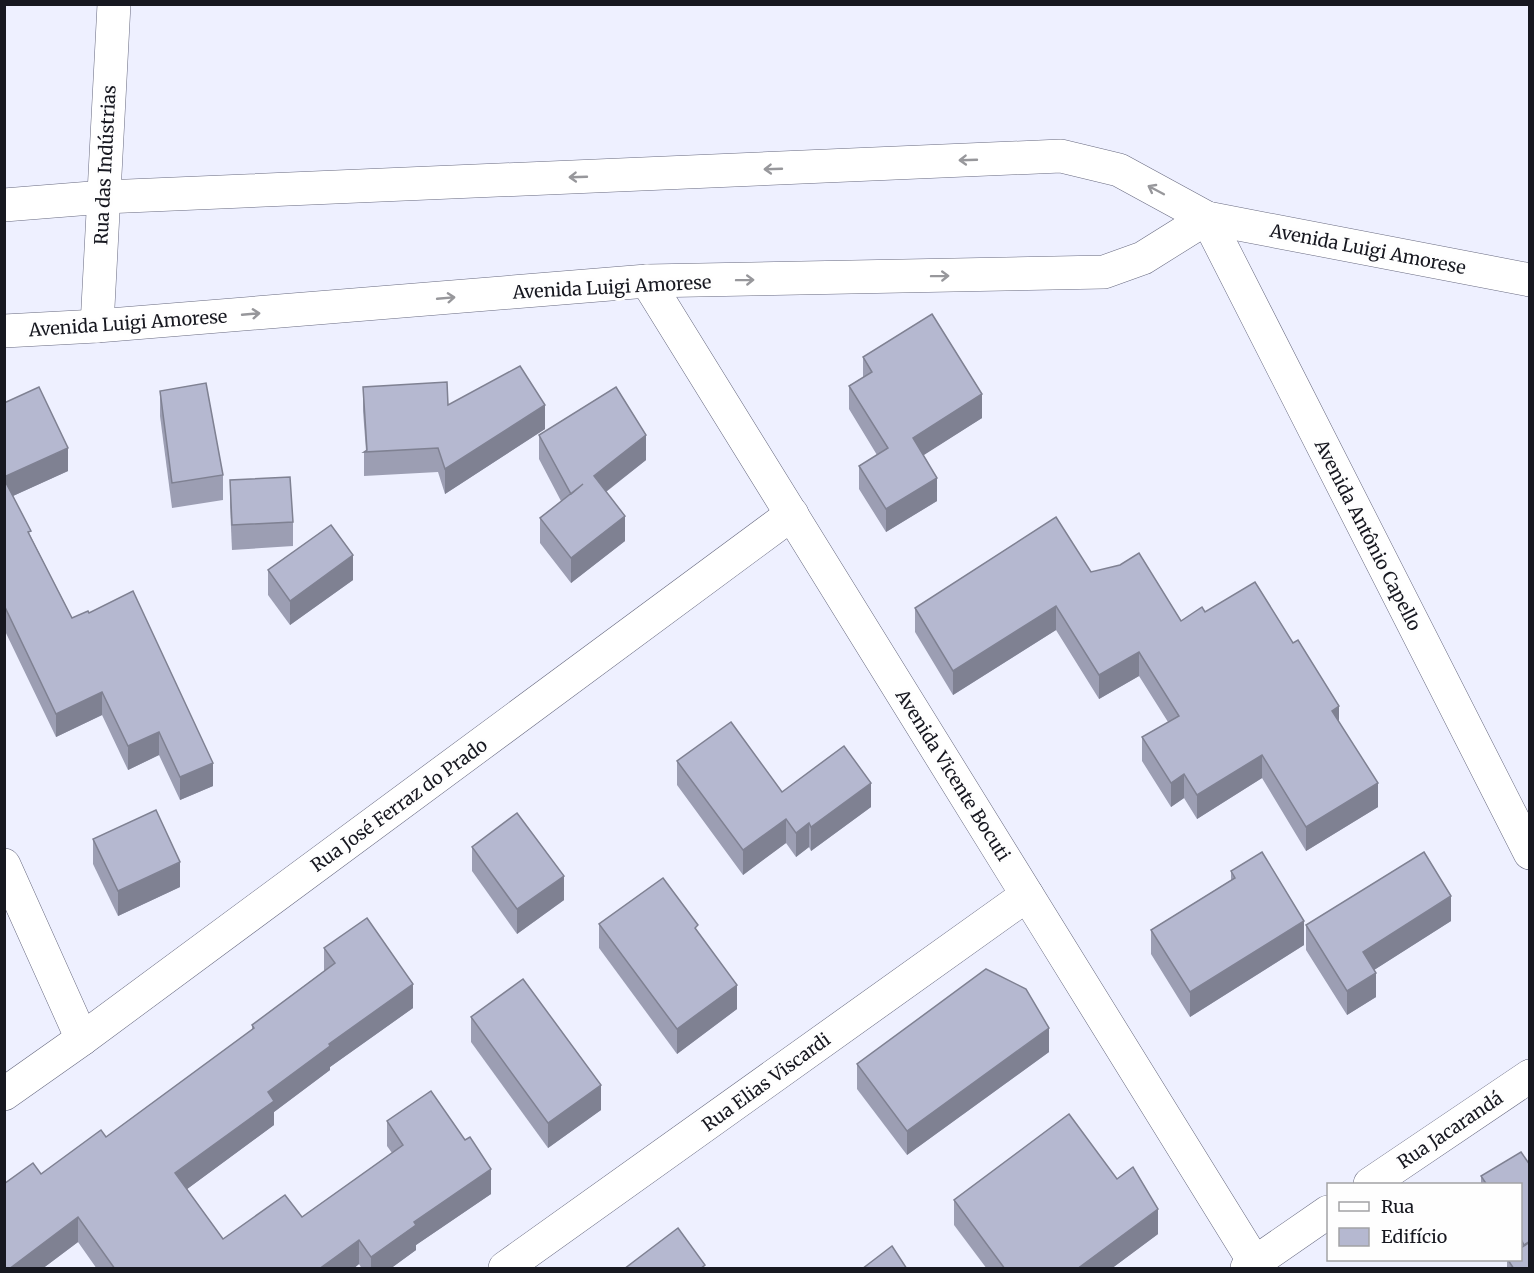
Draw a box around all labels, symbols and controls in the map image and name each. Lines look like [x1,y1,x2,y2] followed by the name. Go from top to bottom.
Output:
[89,84,121,246] street label: Rua das Indústrias
[958,155,978,166] one-way arrow
[763,163,783,174] one-way arrow
[569,171,589,182] one-way arrow
[1148,184,1165,196] one-way arrow
[1267,219,1468,279] street label: Avenida Luigi Amorese
[511,270,712,304] street label: Avenida Luigi Amorese
[930,270,950,281] one-way arrow
[735,274,755,285] one-way arrow
[435,292,455,303] one-way arrow
[27,305,228,341] street label: Avenida Luigi Amorese
[241,308,261,319] one-way arrow
[1309,435,1426,634] street label: Avenida Antônio Capello
[890,684,1015,865] street label: Avenida Vicente Bocuti
[306,733,492,877] street label: Rua José Ferraz do Prado
[697,1028,835,1136] street label: Rua Elias Viscardi
[1393,1086,1507,1174] street label: Rua Jacarandá
[1327,1183,1522,1261] legend
[1381,1195,1415,1218] text: Rua
[1381,1225,1447,1248] text: Edifício

